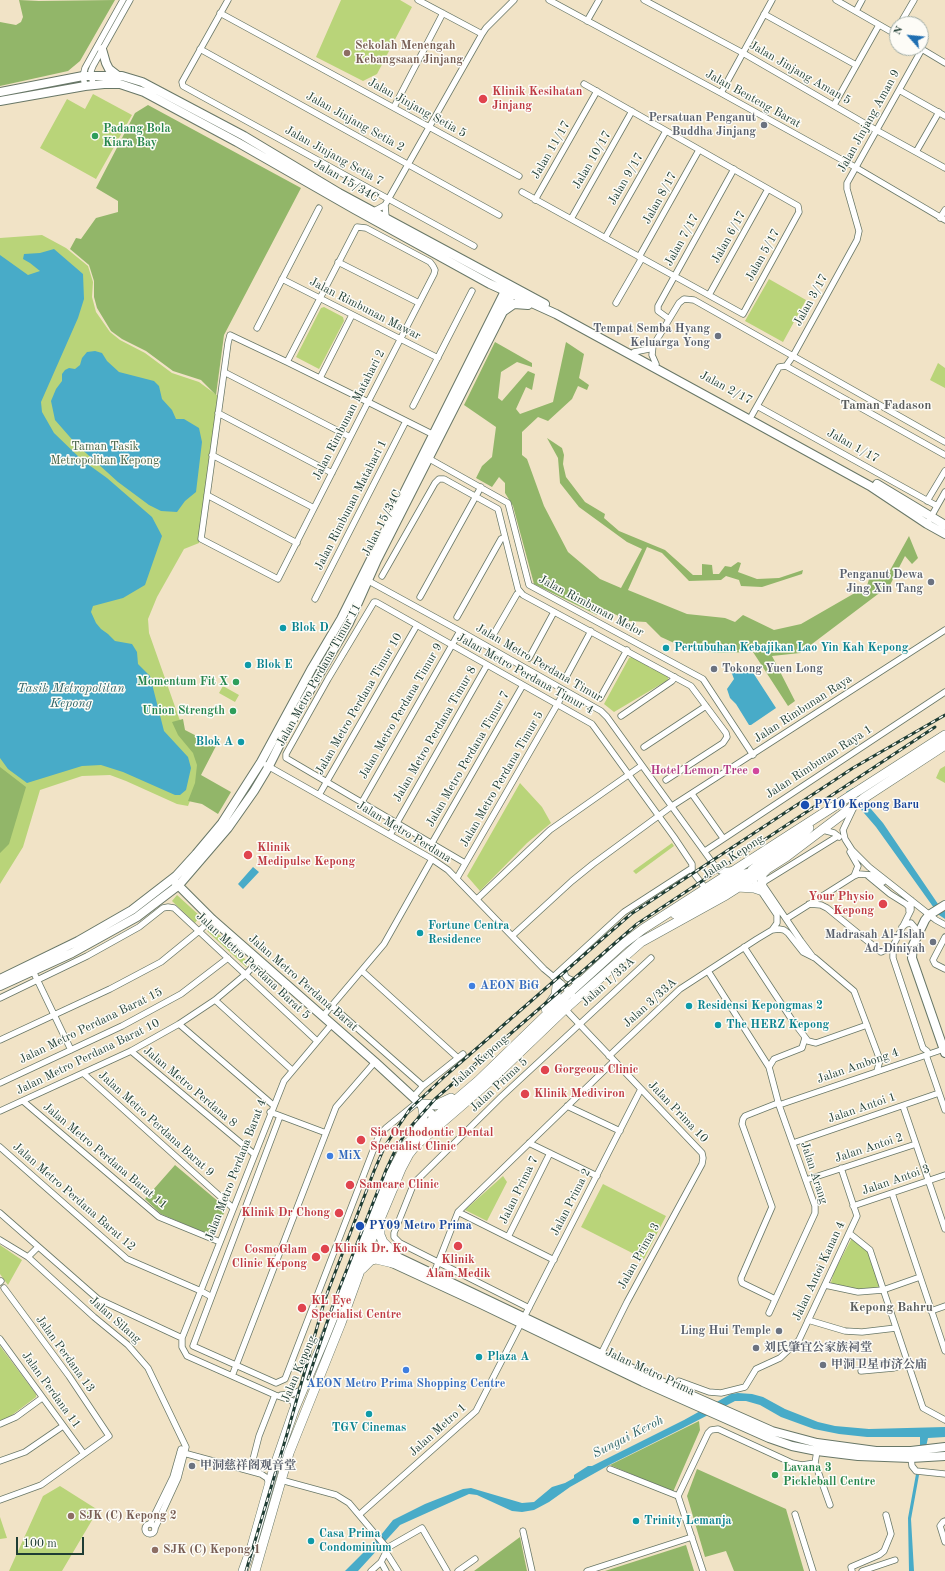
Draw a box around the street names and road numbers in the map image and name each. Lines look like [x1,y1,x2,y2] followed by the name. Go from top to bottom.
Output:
[747,38,853,108] street label: Jalan Jinjang Aman 5
[703,67,803,131] street label: Jalan Benteng Barat
[835,67,903,175] street label: Jalan Jinjang Aman 9
[365,75,469,141] street label: Jalan Jinjang Setia 5
[303,89,407,155] street label: Jalan Jinjang Setia 2
[529,118,573,182] street label: Jalan 11/17
[282,123,386,189] street label: Jalan Jinjang Setia 7
[570,128,614,192] street label: Jalan 10/17
[605,150,647,208] street label: Jalan 9/17
[311,157,381,205] street label: Jalan 15/34C
[640,169,680,227] street label: Jalan 8/17
[709,208,749,266] street label: Jalan 6/17
[662,211,702,269] street label: Jalan 7/17
[743,226,783,284] street label: Jalan 5/17
[791,271,831,329] street label: Jalan 3/17
[307,275,423,343] street label: Jalan Rimbunan Mawar
[310,347,388,483] street label: Jalan Rimbunan Matahari 2
[697,368,755,408] street label: Jalan 2/17
[824,426,882,466] street label: Jalan 1/17
[312,437,390,573] street label: Jalan Rimbunan Matahari 1
[359,487,405,559] street label: Jalan 15/34C
[536,572,646,640] street label: Jalan Rimbunan Melor
[274,601,364,749] street label: Jalan Metro Perdana Timur 11
[473,621,605,705] street label: Jalan Metro Perdana Timur
[454,630,596,718] street label: Jalan Metro Perdana Timur 4
[312,631,406,777] street label: Jalan Metro Perdana Timur 10
[356,641,446,781] street label: Jalan Metro Perdana Timur 9
[390,664,480,804] street label: Jalan Metro Perdana Timur 8
[751,672,855,746] street label: Jalan Rimbunan Raya
[423,689,513,829] street label: Jalan Metro Perdana Timur 7
[457,709,547,849] street label: Jalan Metro Perdana Timur 5
[763,722,875,802] street label: Jalan Rimbunan Raya 1
[354,798,454,866] street label: Jalan Metro Perdana
[699,832,767,882] street label: Jalan Kepong
[193,909,313,1023] street label: Jalan Metro Perdana Barat 5
[245,931,361,1035] street label: Jalan Metro Perdana Barat
[578,954,638,1010] street label: Jalan 1/33A
[620,975,680,1031] street label: Jalan 3/33A
[17,985,165,1067] street label: Jalan Metro Perdana Barat 15
[14,1016,162,1098] street label: Jalan Metro Perdana Barat 10
[449,1032,511,1090] street label: Jalan Kepong
[140,1043,240,1131] street label: Jalan Metro Perdana 8
[815,1045,901,1087] street label: Jalan Ambong 4
[467,1055,531,1115] street label: Jalan Prima 5
[95,1068,217,1180] street label: Jalan Metro Perdana Barat 9
[645,1078,711,1146] street label: Jalan Prima 10
[826,1090,898,1126] street label: Jalan Antoi 1
[202,1097,270,1243] street label: Jalan Metro Perdana Barat 4
[40,1100,170,1212] street label: Jalan Metro Perdana Barat 11
[833,1130,905,1166] street label: Jalan Antoi 2
[10,1140,138,1254] street label: Jalan Metro Perdana Barat 12
[797,1140,831,1206] street label: Jalan Arang
[496,1154,542,1226] street label: Jalan Prima 7
[860,1162,932,1198] street label: Jalan Antoi 3
[548,1166,594,1238] street label: Jalan Prima 2
[790,1219,848,1323] street label: Jalan Antoi Kanan 4
[615,1220,663,1292] street label: Jalan Prima 3
[86,1293,144,1347] street label: Jalan Silang
[32,1313,98,1395] street label: Jalan Perdana 13
[278,1333,320,1405] street label: Jalan Kepong
[603,1345,697,1399] street label: Jalan Metro Prima
[18,1349,84,1431] street label: Jalan Perdana 11
[406,1400,470,1460] street label: Jalan Metro 1

